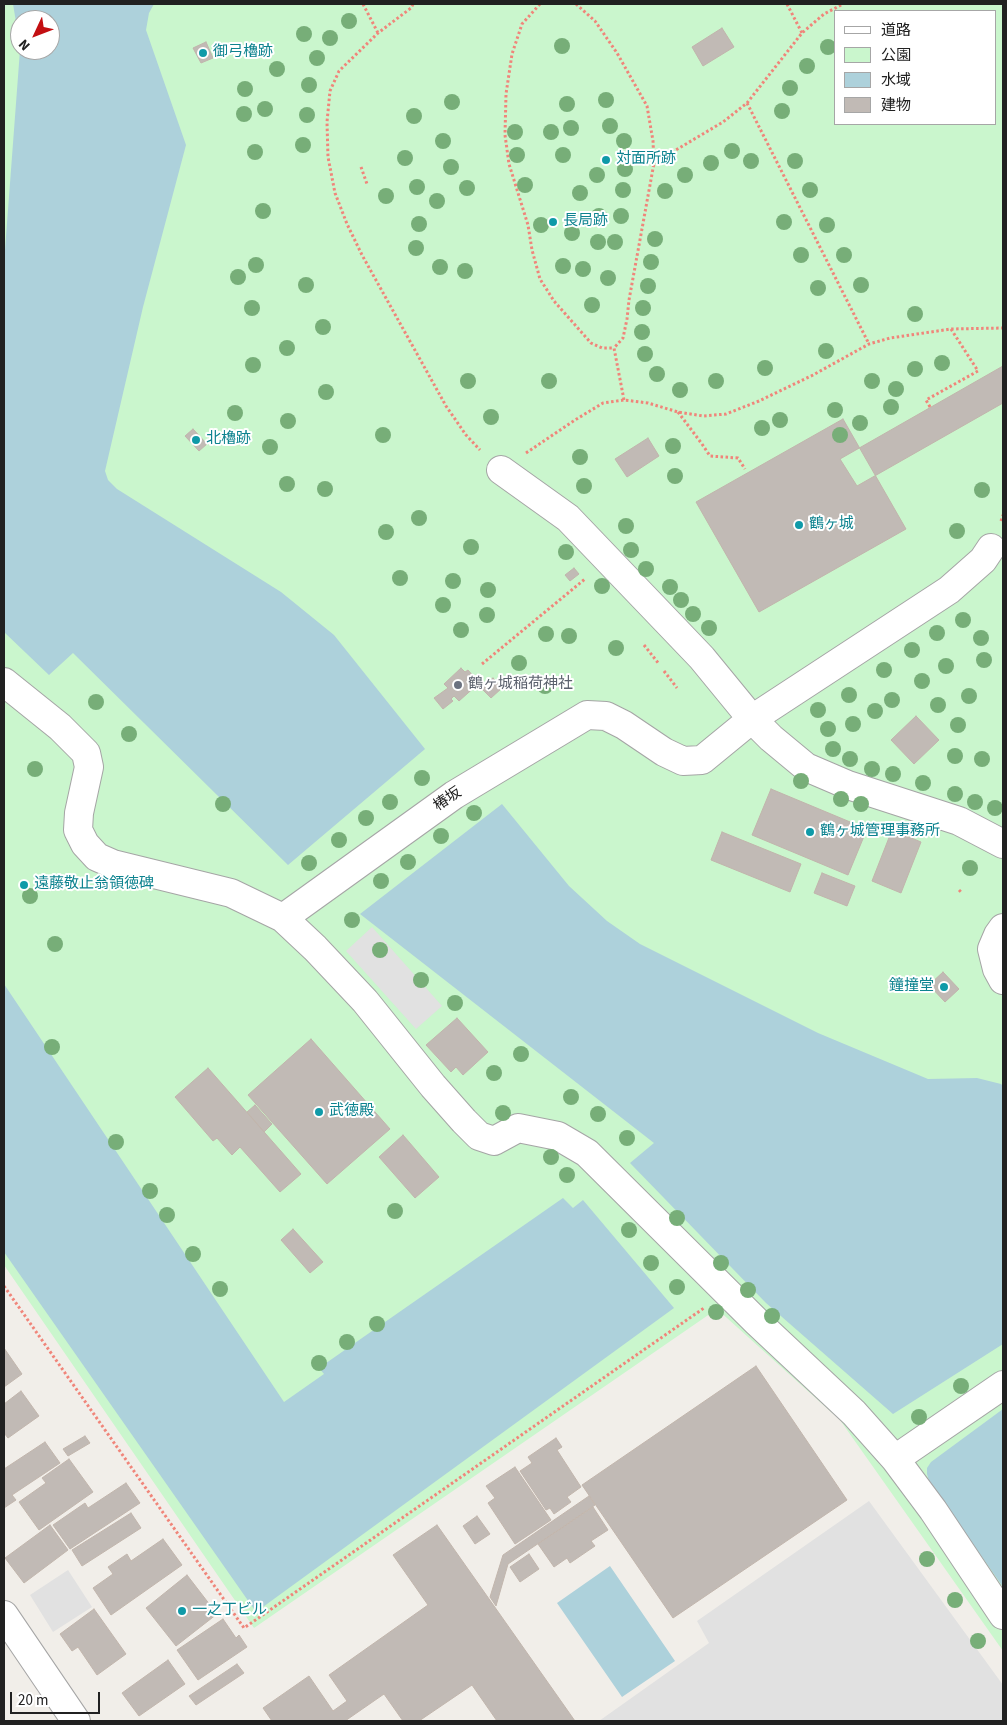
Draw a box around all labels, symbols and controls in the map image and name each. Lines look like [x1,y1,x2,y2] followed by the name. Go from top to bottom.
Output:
[10,10,60,60] north arrow
[834,10,997,125] legend
[881,20,911,41] text: 道路
[14,34,35,55] text: N
[213,44,273,62] place label: 御弓櫓跡
[881,45,911,66] text: 公園
[197,47,209,59] marker: 御弓櫓跡
[881,70,911,91] text: 水域
[881,95,911,116] text: 建物
[616,151,676,169] place label: 対面所跡
[600,154,612,166] marker: 対面所跡
[563,213,608,231] place label: 長局跡
[547,216,559,228] marker: 長局跡
[206,431,251,449] place label: 北櫓跡
[190,434,202,446] marker: 北櫓跡
[809,516,854,534] place label: 鶴ヶ城
[793,519,805,531] marker: 鶴ヶ城
[468,676,573,694] place label: 鶴ヶ城稲荷神社
[452,679,464,691] marker: 鶴ヶ城稲荷神社
[431,784,465,816] street label: 椿坂
[820,823,940,841] place label: 鶴ヶ城管理事務所
[804,826,816,838] marker: 鶴ヶ城管理事務所
[34,876,154,894] place label: 遠藤敬止翁領徳碑
[18,879,30,891] marker: 遠藤敬止翁領徳碑
[889,978,934,996] place label: 鐘撞堂
[938,981,950,993] marker: 鐘撞堂
[329,1103,374,1121] place label: 武徳殿
[313,1106,325,1118] marker: 武徳殿
[192,1602,267,1620] place label: 一之丁ビル
[176,1605,188,1617] marker: 一之丁ビル
[12,1682,102,1714] scale bar
[18,1690,48,1711] text: 20 m

